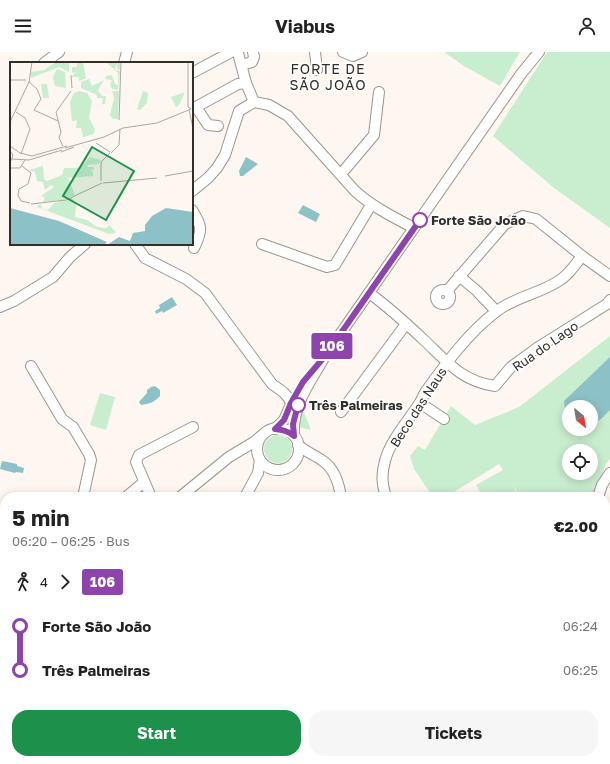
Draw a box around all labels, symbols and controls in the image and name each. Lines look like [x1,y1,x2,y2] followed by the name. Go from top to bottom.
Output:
[12,15,34,37] icon: menu
[275,15,335,37] text: Viabus
[576,15,598,37] icon: person
[289,60,367,93] district label: FORTE DE SÃO JOÃO
[10,62,193,245] inset map
[412,212,428,228] marker: Forte São João
[431,212,526,228] place label: Forte São João
[509,317,581,375] street label: Rua do Lago
[309,333,355,359] line badge: 106
[319,337,345,354] text: 106
[386,364,450,450] street label: Beco das Naus
[290,397,306,413] marker: Três Palmeiras
[309,397,403,413] place label: Três Palmeiras
[562,400,598,436] north arrow
[562,400,598,480] map controls
[562,444,598,480] button: locate
[12,504,70,531] text: 5 min
[554,517,598,535] text: €2.00
[12,533,130,549] text: 06:20 – 06:25 · Bus
[12,571,34,593] icon: walk
[54,571,76,593] icon: forward
[90,573,115,590] text: 106
[40,574,48,590] text: 4
[42,617,151,635] text: Forte São João
[563,618,598,634] text: 06:24
[42,661,150,679] text: Três Palmeiras
[563,662,598,678] text: 06:25
[12,710,301,756] button: Start
[309,710,598,756] button: Tickets

